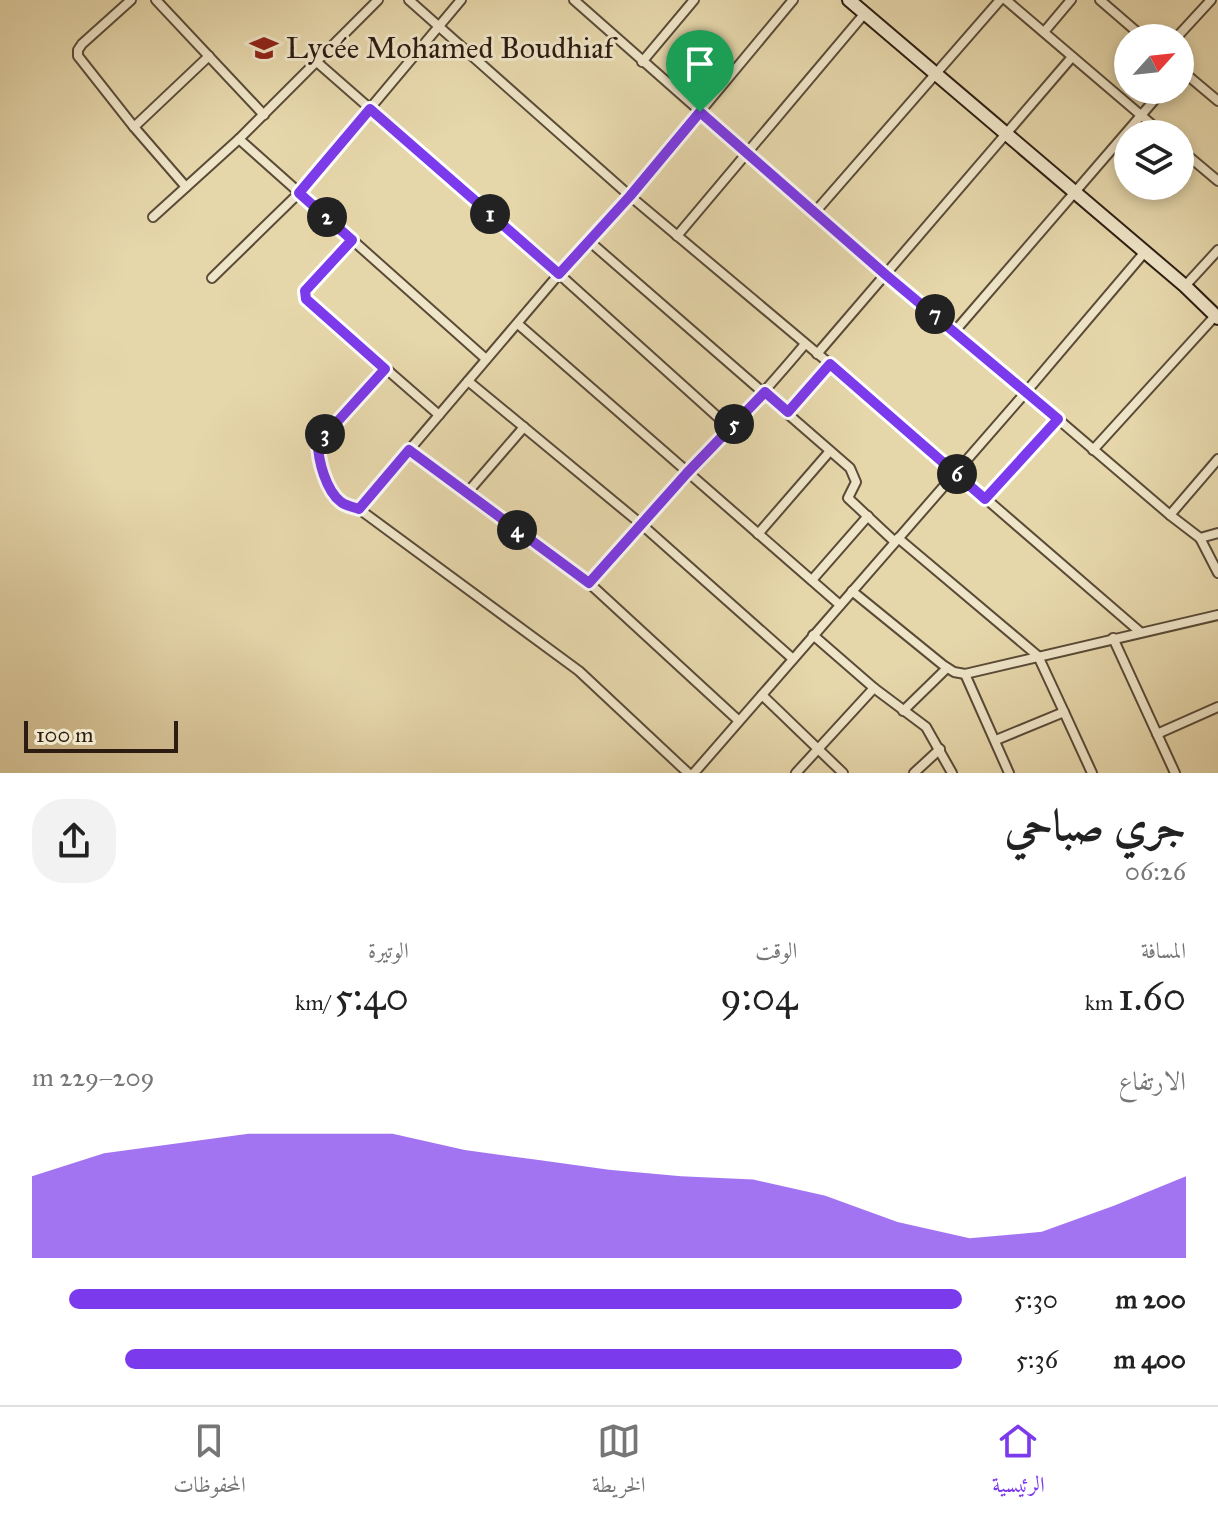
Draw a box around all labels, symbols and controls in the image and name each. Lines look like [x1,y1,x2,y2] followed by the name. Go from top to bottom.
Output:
[1114,24,1194,104] north arrow
[1114,24,1194,200] map controls
[286,30,619,66] place label: Lycée Mohamed Boudhiaf
[666,30,734,112] pin
[249,33,279,63] school or university icon: Lycée Mohamed Boudhiaf
[678,42,722,86] icon: arrive
[1114,120,1194,200] button: layers
[470,194,510,234] pin: 1
[307,197,347,237] pin: 2
[486,200,494,227] text: 1
[322,203,332,230] text: 2
[915,294,955,334] pin: 7
[929,300,941,327] text: 7
[714,404,754,444] pin: 5
[729,410,739,437] text: 5
[305,414,345,454] pin: 3
[321,420,329,447] text: 3
[937,454,977,494] pin: 6
[951,460,963,487] text: 6
[497,510,537,550] pin: 4
[511,516,523,543] text: 4
[24,717,178,753] scale bar
[36,721,93,748] text: 100 m
[1005,798,1186,852] text: جري صباحي
[32,799,116,883] button: share
[1125,855,1186,887] text: 06:26
[368,937,409,964] text: الوتيرة
[755,937,797,964] text: الوقت
[1141,937,1186,964] text: المسافة
[334,972,409,1021] text: 5:40
[720,972,797,1021] text: 9:04
[1118,972,1186,1021] text: 1.60
[295,989,334,1016] text: /km
[1085,989,1118,1016] text: km
[32,1061,155,1093] text: 209–229 m
[1119,1065,1186,1097] text: الارتفاع
[1014,1283,1058,1315] text: 5:30
[1115,1283,1186,1315] text: 200 m
[1016,1343,1058,1375] text: 5:36
[1114,1343,1186,1375] text: 400 m
[173,1419,246,1506] tab: المحفوظات
[592,1419,646,1506] tab: الخريطة
[992,1419,1045,1506] tab: الرئيسية

